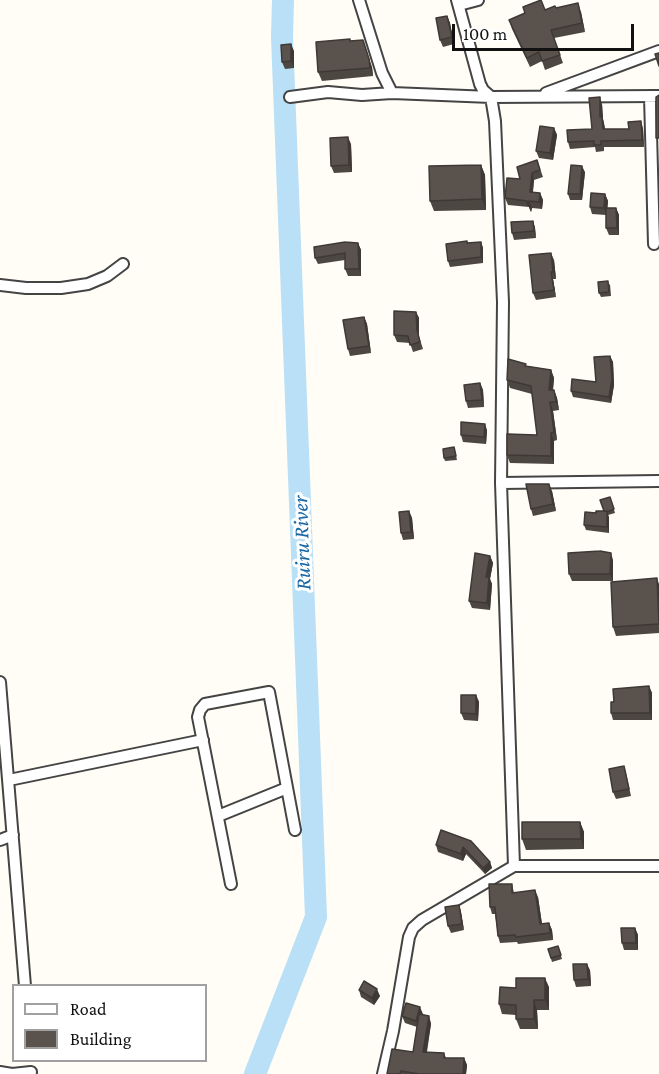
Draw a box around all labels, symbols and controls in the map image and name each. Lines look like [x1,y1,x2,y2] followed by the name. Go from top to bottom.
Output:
[455,12,636,50] scale bar
[463,24,507,44] text: 100 m
[287,495,317,591] water label: Ruiru River
[12,984,207,1062] legend
[70,999,107,1019] text: Road
[70,1029,131,1049] text: Building

